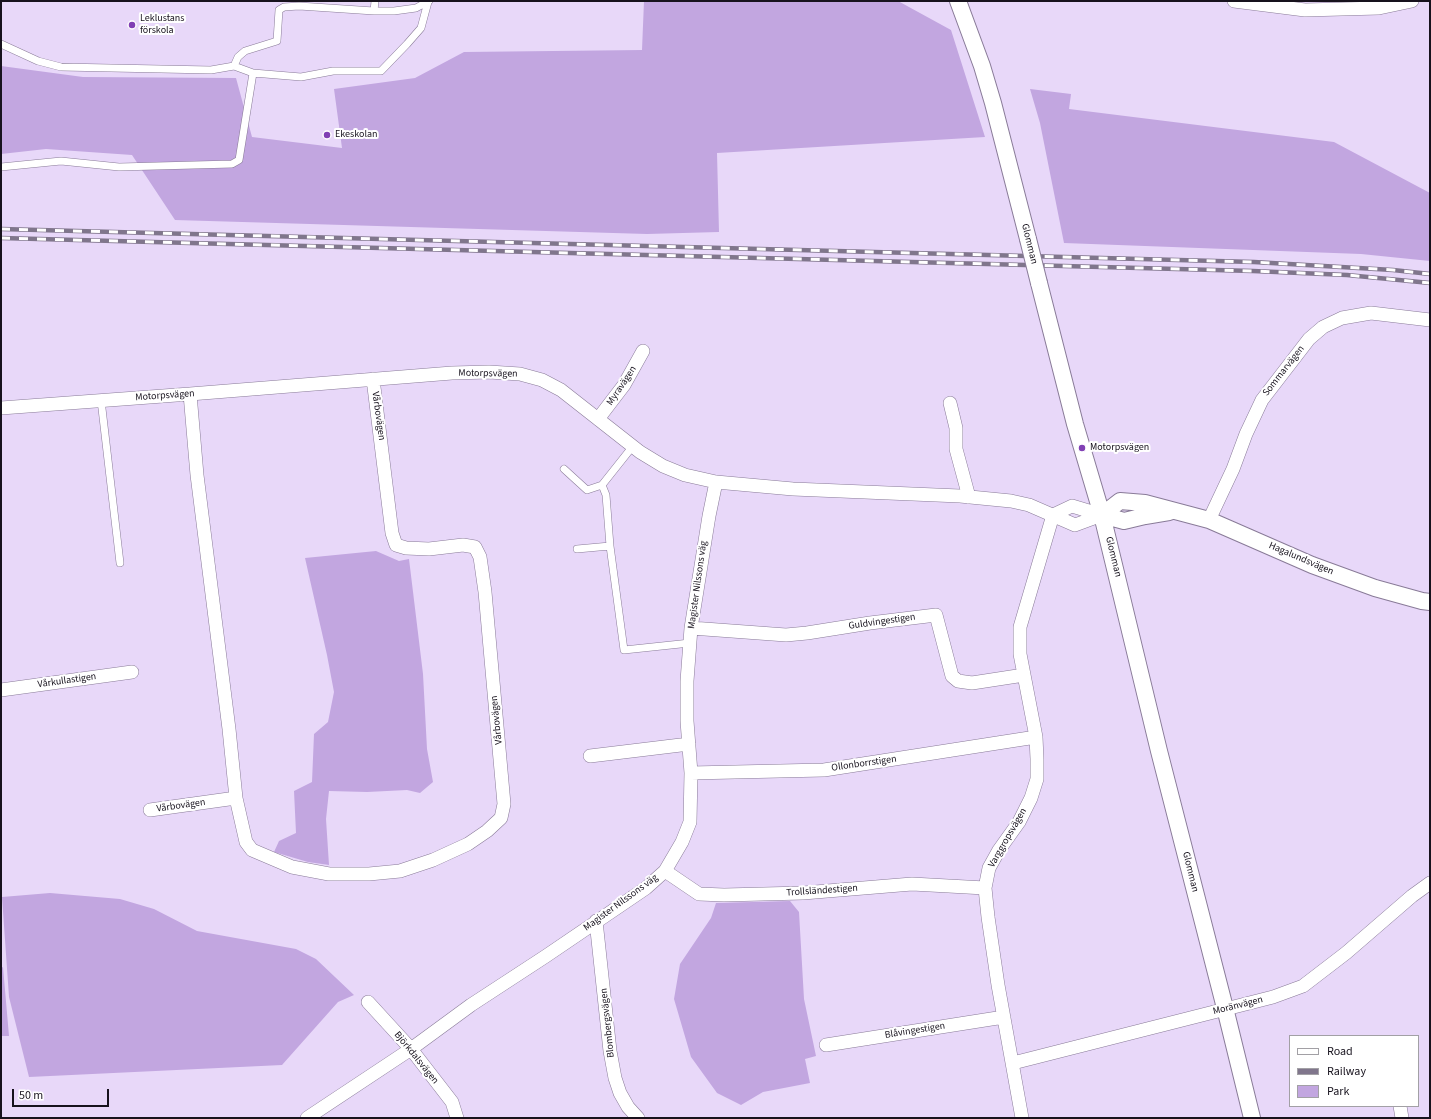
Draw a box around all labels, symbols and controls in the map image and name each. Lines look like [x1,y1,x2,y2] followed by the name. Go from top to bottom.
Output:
[140,13,184,36] place label: Leklustans förskola
[127,20,137,30] marker: Leklustans förskola
[335,129,377,141] place label: Ekeskolan
[322,130,332,140] marker: Ekeskolan
[1018,223,1040,265] street label: Glomman
[1261,343,1307,399] street label: Sommarvägen
[604,364,640,408] street label: Myravägen
[458,367,518,381] street label: Motorpsvägen
[135,388,195,404] street label: Motorpsvägen
[369,391,387,441] street label: Vårbovägen
[1090,442,1149,454] place label: Motorpsvägen
[1077,443,1087,453] marker: Motorpsvägen
[1102,536,1124,578] street label: Glomman
[686,540,710,630] street label: Magister Nilssons väg
[1267,540,1335,578] street label: Hagalundsvägen
[848,611,916,633] street label: Guldvingestigen
[37,671,97,691] street label: Vårkullastigen
[488,695,506,745] street label: Vårbovägen
[831,753,897,775] street label: Ollonborrstigen
[156,797,206,815] street label: Vårbovägen
[986,806,1030,870] street label: Varggropsvägen
[1179,851,1201,893] street label: Glomman
[581,872,661,934] street label: Magister Nilssons väg
[786,883,858,899] street label: Trollsländestigen
[598,988,618,1058] street label: Blombergsvägen
[1212,994,1264,1018] street label: Moränvägen
[884,1020,946,1042] street label: Blåvingestigen
[391,1029,441,1087] street label: Björkdalsvägen
[1289,1035,1419,1107] legend
[1327,1043,1353,1060] text: Road
[1327,1063,1366,1080] text: Railway
[14,1081,111,1107] scale bar
[1327,1083,1349,1100] text: Park
[19,1087,43,1104] text: 50 m

